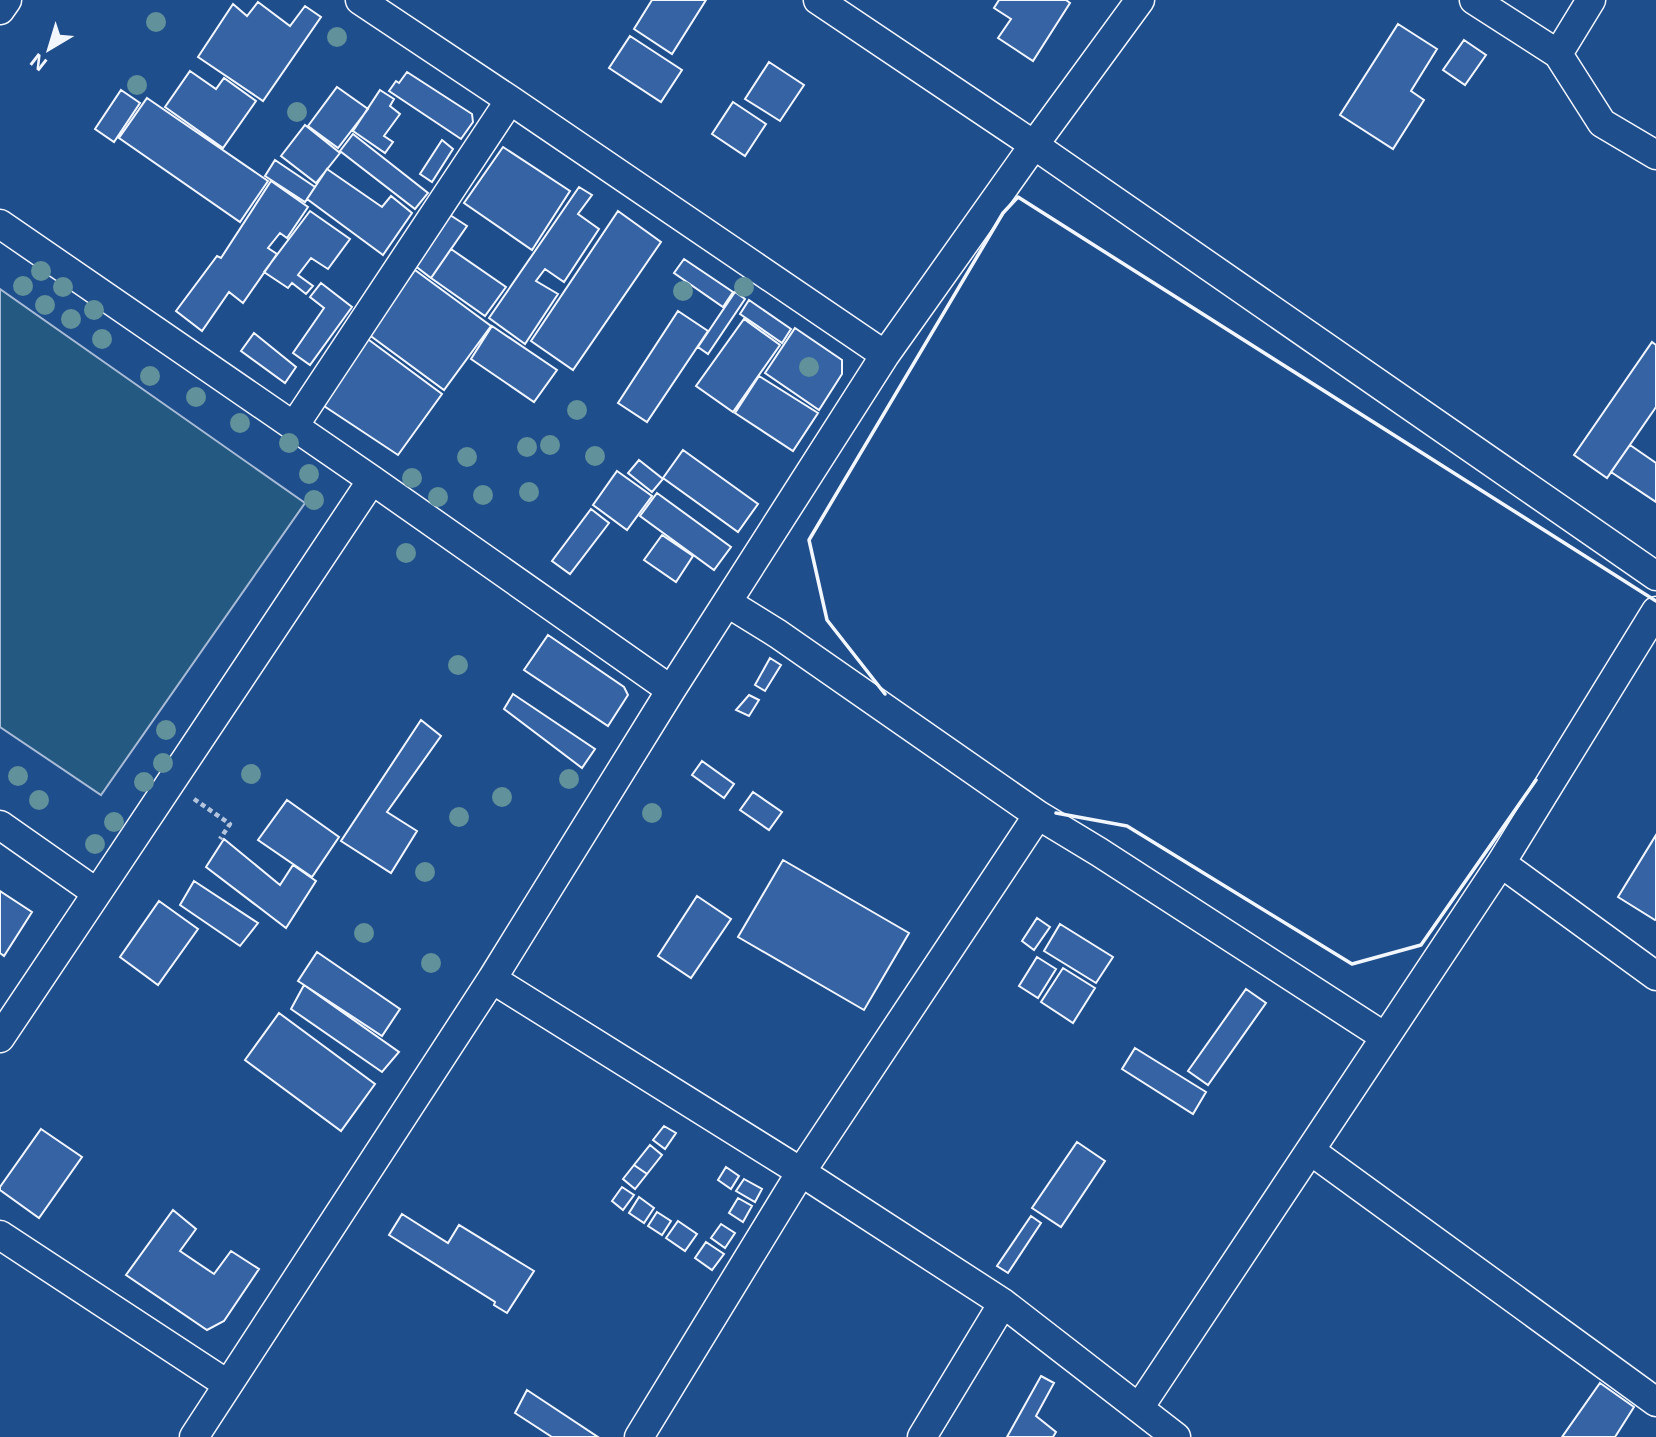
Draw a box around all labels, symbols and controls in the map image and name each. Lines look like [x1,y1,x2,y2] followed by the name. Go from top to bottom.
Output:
[14,14,84,84] north arrow
[26,48,52,76] text: N

